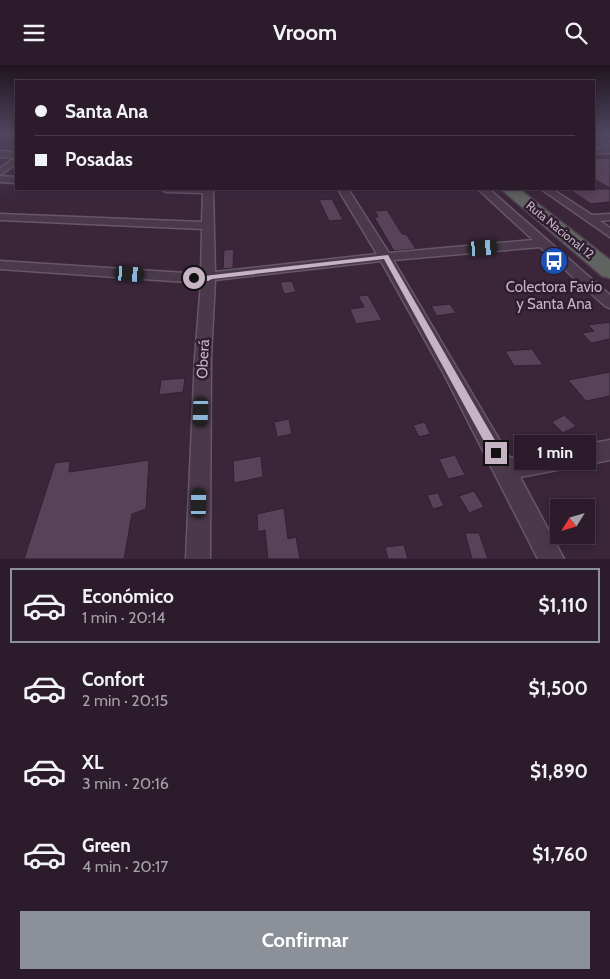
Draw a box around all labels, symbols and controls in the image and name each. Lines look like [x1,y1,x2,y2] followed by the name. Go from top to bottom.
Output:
[20,19,48,47] icon: menu
[273,19,337,46] text: Vroom
[562,19,590,47] icon: search
[65,100,148,123] text: Santa Ana
[65,148,133,171] text: Posadas
[523,198,597,261] street label: Ruta Nacional 12
[467,239,498,257] car
[539,246,569,276] bus stop icon: Colectora Favio y Santa Ana
[114,265,145,283] car
[183,267,205,289] route start
[506,278,602,313] place label: Colectora Favio y Santa Ana
[193,338,213,379] street label: Oberá
[192,397,209,427] car
[514,435,596,471] callout: 1 min
[485,442,507,464] route end
[537,443,573,462] text: 1 min
[191,488,206,518] car
[550,499,595,544] north arrow
[550,499,595,544] map controls
[22,583,67,628] icon: car
[82,585,174,608] text: Económico
[538,594,588,617] text: $1,110
[82,608,166,627] text: 1 min · 20:14
[22,666,67,711] icon: car
[82,668,145,691] text: Confort
[529,677,588,700] text: $1,500
[82,691,168,710] text: 2 min · 20:15
[22,749,67,794] icon: car
[82,751,103,774] text: XL
[530,760,588,783] text: $1,890
[82,774,169,793] text: 3 min · 20:16
[22,832,67,877] icon: car
[82,834,131,857] text: Green
[532,843,588,866] text: $1,760
[82,857,168,876] text: 4 min · 20:17
[20,911,590,969] button: Confirmar

